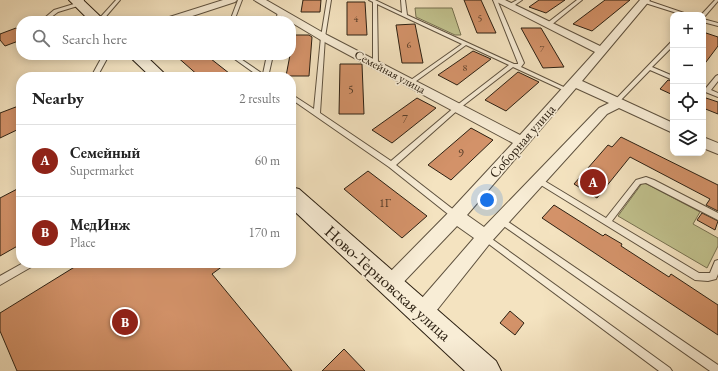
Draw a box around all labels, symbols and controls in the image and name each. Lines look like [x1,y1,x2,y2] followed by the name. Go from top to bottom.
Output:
[478,11,483,24] house number: 5
[354,12,359,25] house number: 4
[670,12,706,156] map controls
[670,12,706,48] button: +
[16,16,296,60] search box
[30,27,52,49] icon: search
[62,29,127,48] text: Search here
[407,38,412,51] house number: 6
[540,42,545,55] house number: 7
[352,46,429,98] street label: Семейная улица
[670,48,706,84] button: −
[463,61,468,74] house number: 8
[348,81,354,97] house number: 5
[670,84,706,120] button: locate
[32,87,84,109] text: Nearby
[239,90,280,107] text: 2 results
[485,100,559,182] street label: Соборная улица
[402,111,408,127] house number: 7
[670,120,706,156] button: layers
[70,143,140,162] text: Семейный
[458,145,464,161] house number: 9
[40,152,50,169] text: A
[255,152,280,169] text: 60 m
[70,162,134,179] text: Supermarket
[580,167,606,197] pin: A
[477,190,497,210] your location
[379,195,392,211] house number: 1Г
[70,215,130,234] text: МедИнж
[320,220,456,346] street label: Ново-Терновская улица
[41,224,49,241] text: B
[249,224,280,241] text: 170 m
[70,234,96,251] text: Place
[112,307,138,337] pin: B

